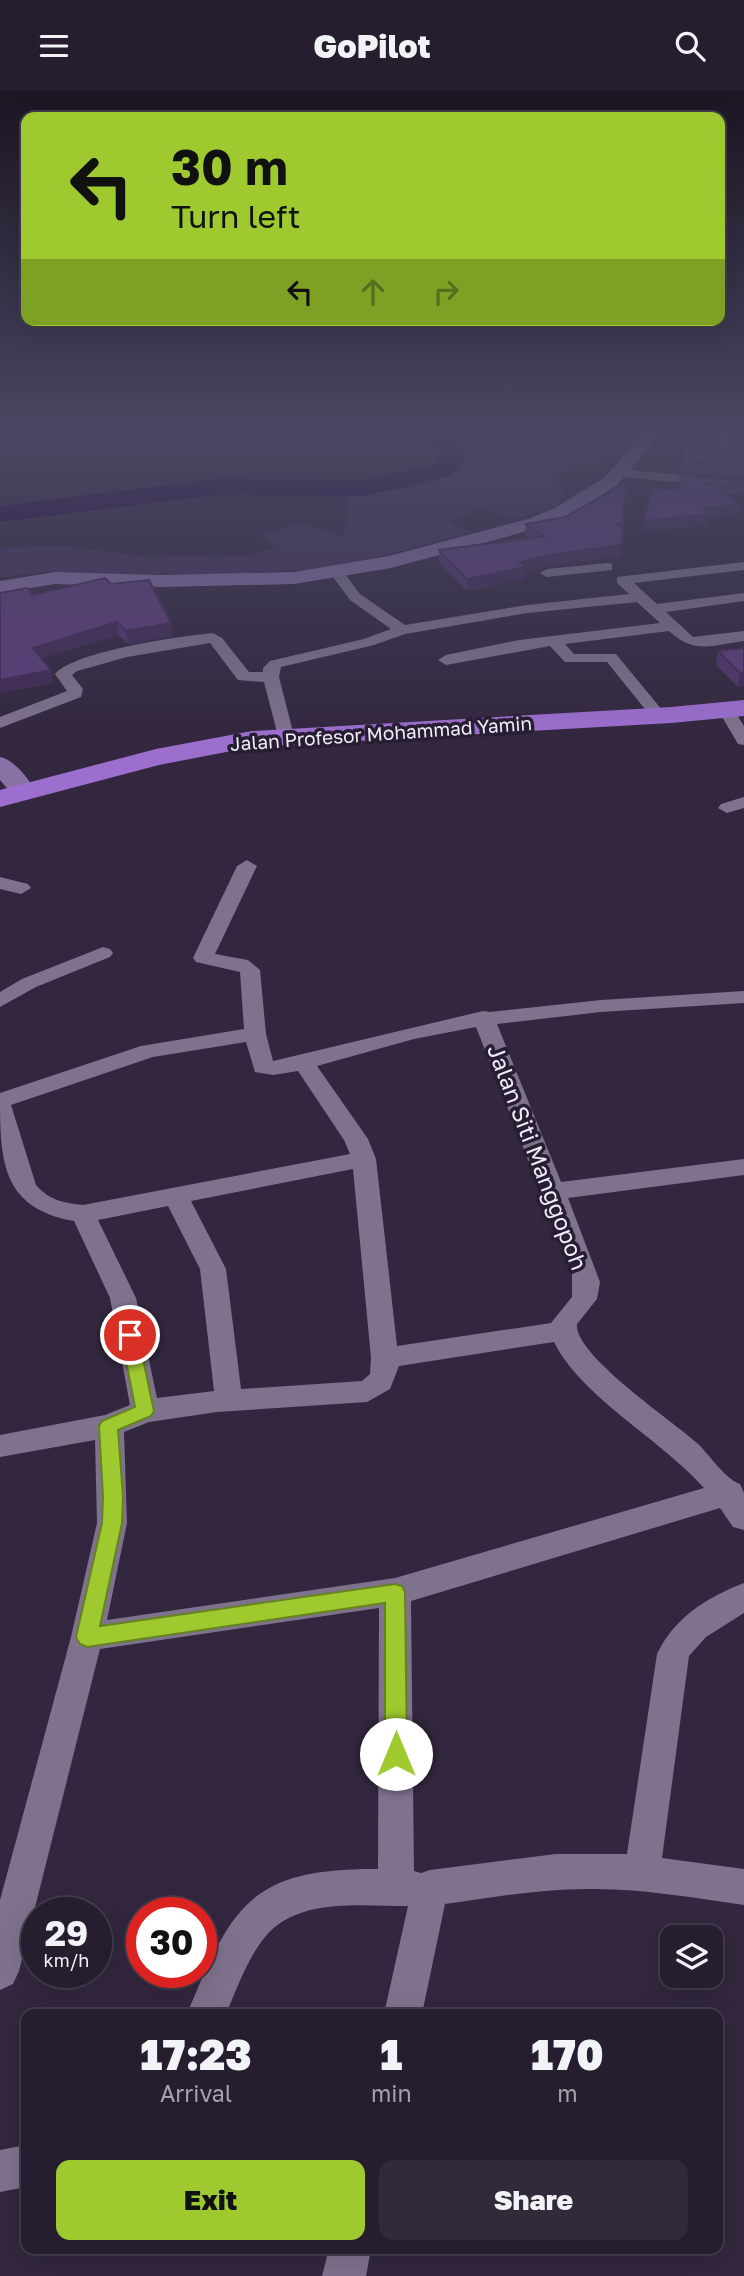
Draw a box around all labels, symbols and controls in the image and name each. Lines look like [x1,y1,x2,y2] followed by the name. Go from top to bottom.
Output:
[35,27,73,65] icon: menu
[313,27,431,65] text: GoPilot
[671,27,709,65] icon: search
[171,137,288,196] text: 30 m
[56,140,147,231] icon: left
[171,197,300,235] text: Turn left
[281,273,319,311] icon: left
[354,273,392,311] icon: ahead
[427,273,465,311] icon: right
[229,711,533,755] street label: Jalan Profesor Mohammad Yamin
[482,1040,594,1274] street label: Jalan Siti Manggopoh
[100,1305,160,1365] pin
[111,1316,149,1354] icon: arrive
[359,1717,433,1791] position arrow
[126,1897,217,1988] speed limit sign: 30
[45,1912,88,1954] text: 29
[660,1925,723,1988] map controls
[660,1925,723,1988] button: layers
[44,1949,89,1971] text: km/h
[140,2029,252,2079] text: 17:23
[380,2029,402,2079] text: 1
[531,2029,604,2079] text: 170
[160,2079,232,2107] text: Arrival
[371,2079,412,2107] text: min
[557,2079,578,2107] text: m
[56,2160,365,2240] button: Exit
[379,2160,688,2240] button: Share

